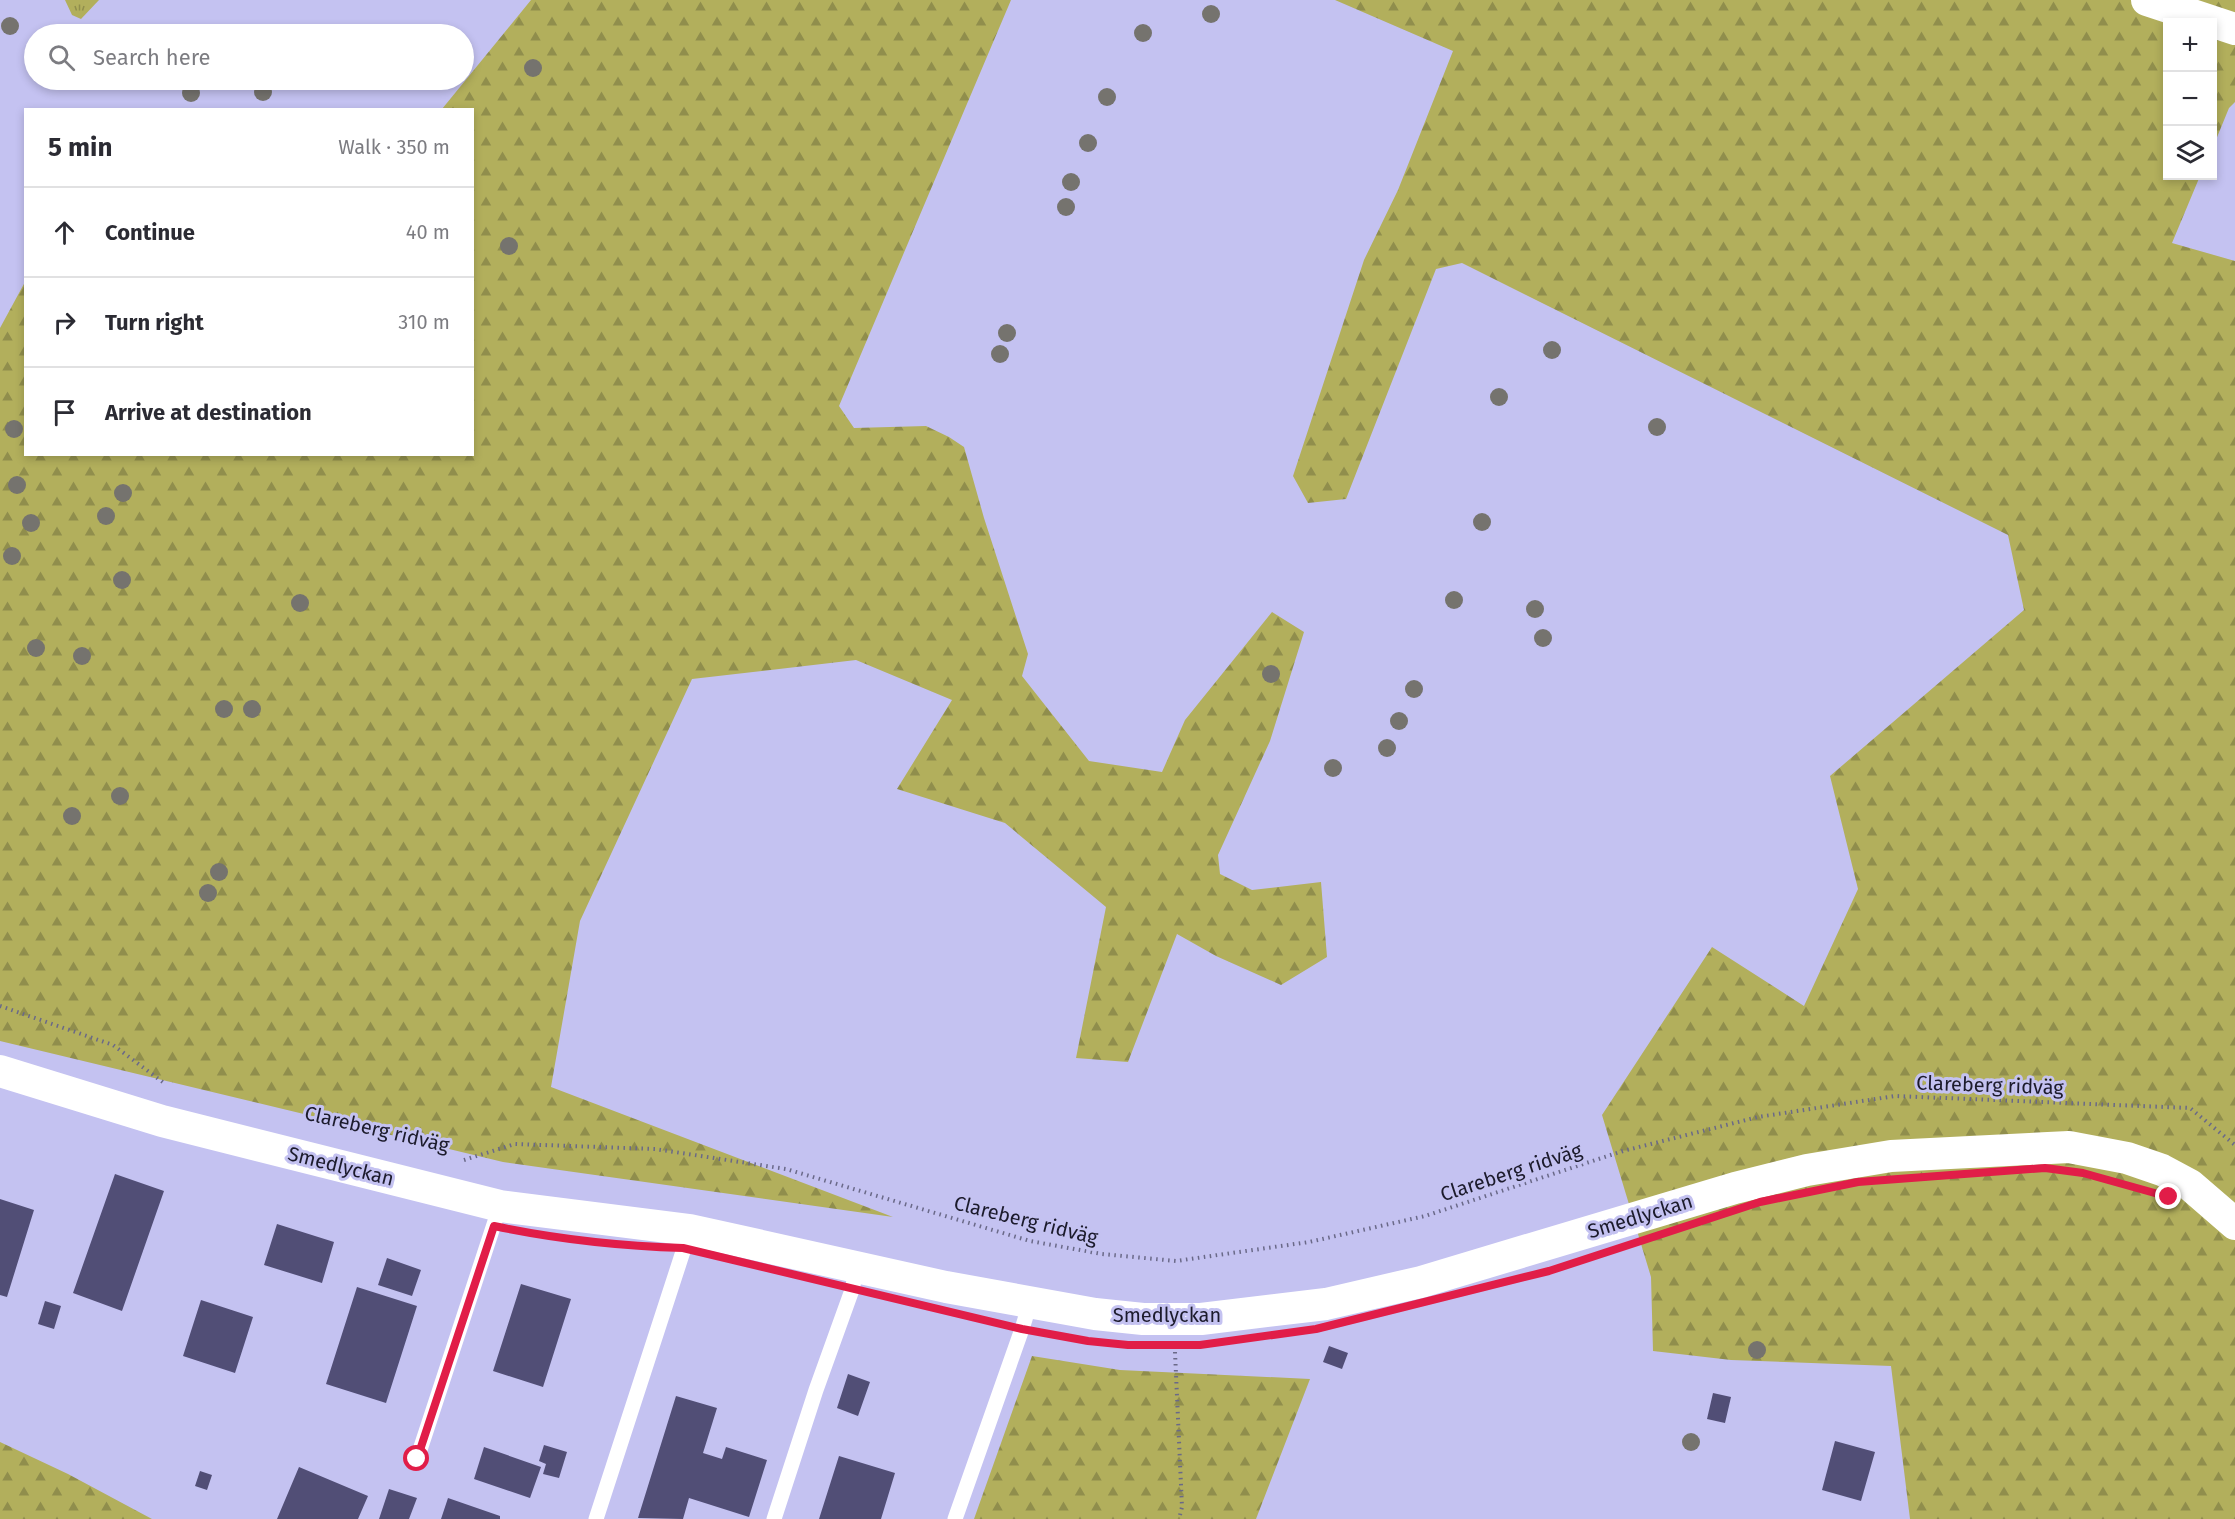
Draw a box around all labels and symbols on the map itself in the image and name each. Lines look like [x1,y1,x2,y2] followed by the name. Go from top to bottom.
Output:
[1916,1070,2065,1100] street label: Clareberg ridväg
[302,1101,452,1157] street label: Clareberg ridväg
[1437,1138,1585,1206] street label: Clareberg ridväg
[285,1141,397,1191] street label: Smedlyckan
[2155,1183,2181,1209] route end
[1585,1189,1695,1243] street label: Smedlyckan
[952,1191,1101,1250] street label: Clareberg ridväg
[1113,1303,1221,1327] street label: Smedlyckan
[403,1445,429,1471] route start

